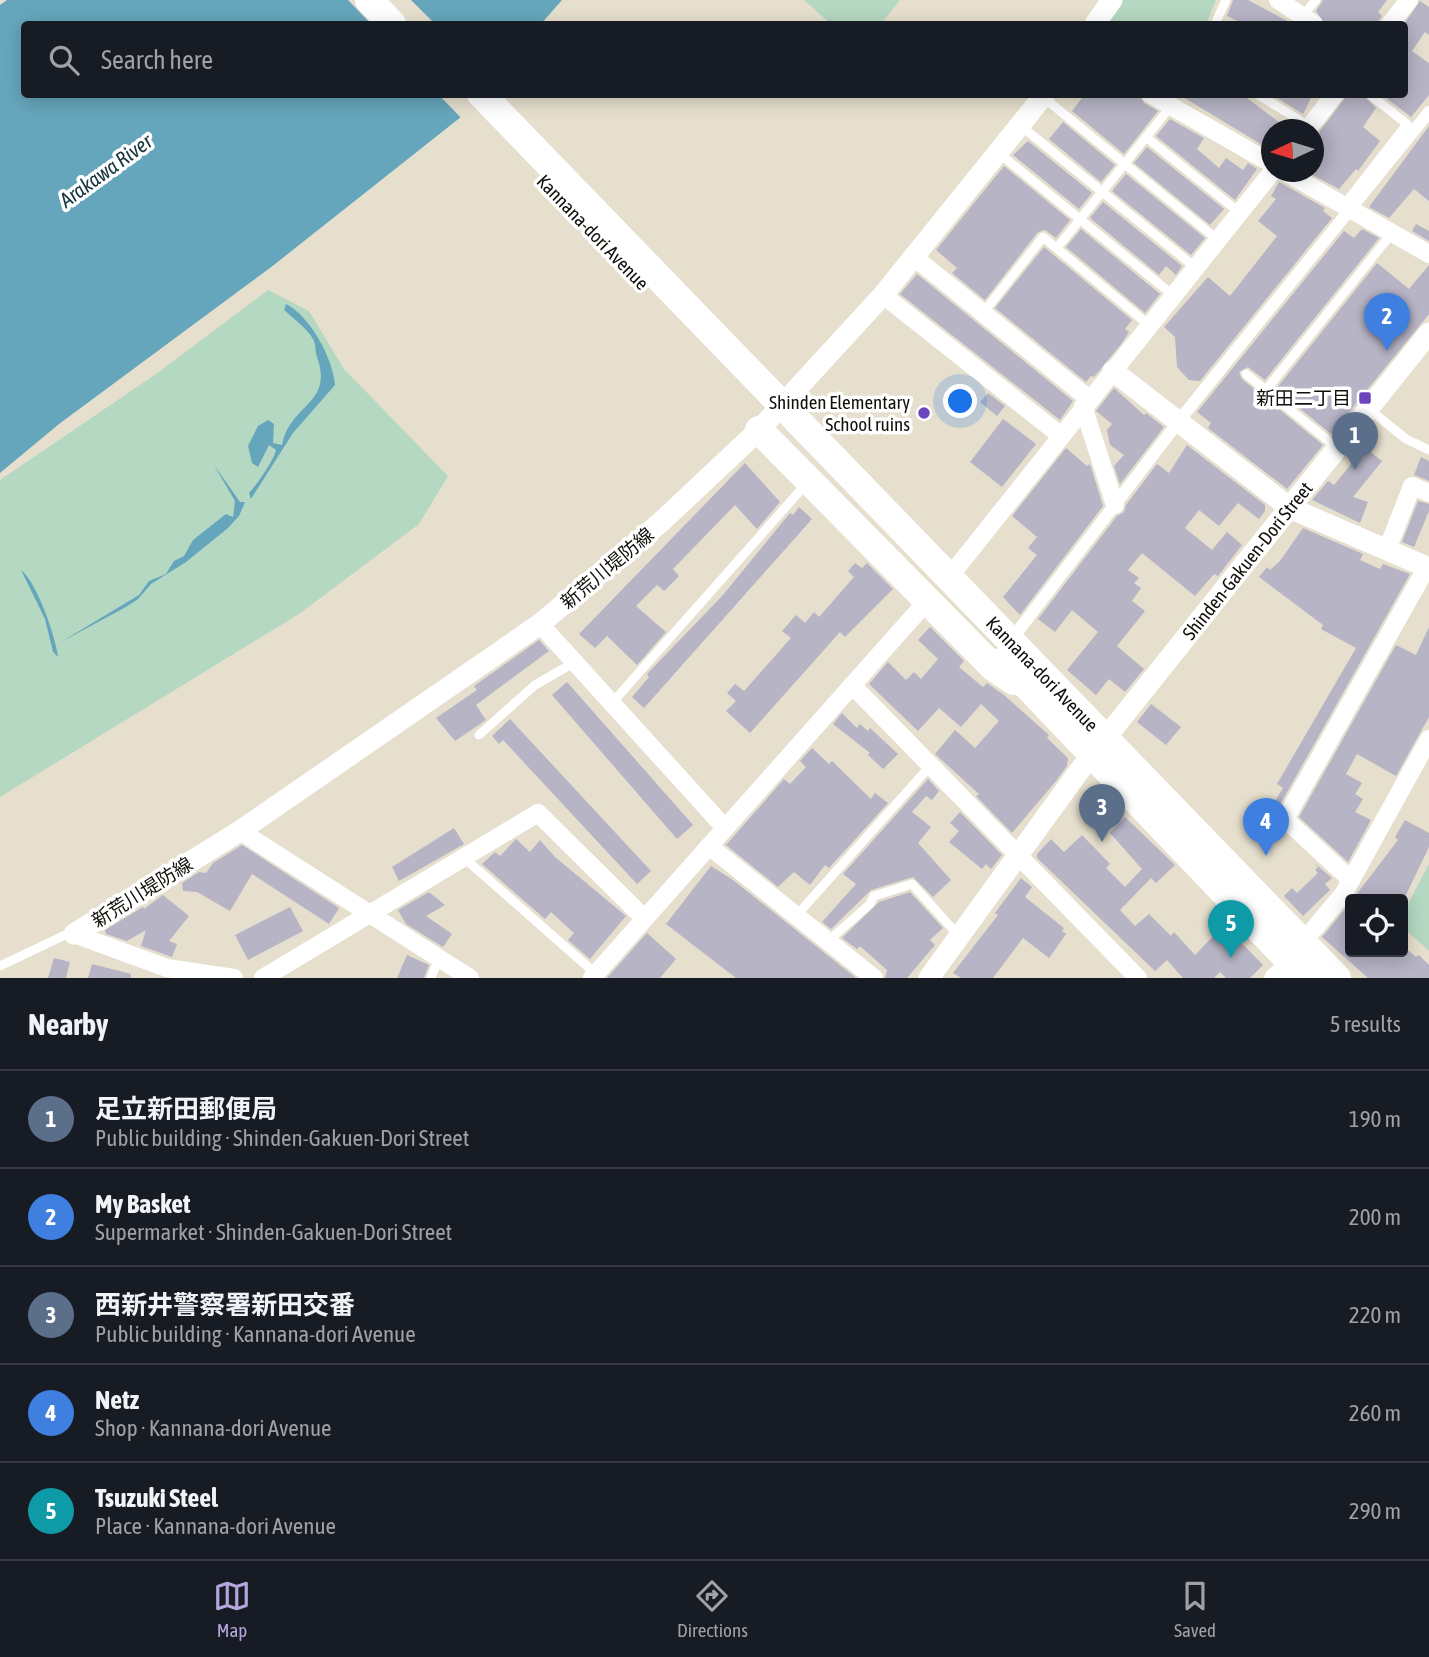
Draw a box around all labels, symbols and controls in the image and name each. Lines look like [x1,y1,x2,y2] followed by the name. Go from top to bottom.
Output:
[21,21,1408,98] search box
[45,41,83,79] icon: search
[101,45,213,75] text: Search here
[1261,119,1324,182] north arrow
[54,128,157,212] water label: Arakawa River
[533,170,653,294] street label: Kannana-dori Avenue
[1364,293,1410,351] pin: 2
[943,384,977,418] your location
[1256,387,1351,409] place label: 新田二丁目
[1357,390,1373,406] marker: 新田二丁目
[769,391,910,435] place label: Shinden Elementary School ruins
[916,405,932,421] marker: Shinden Elementary School ruins
[1332,412,1378,470] pin: 1
[1178,477,1317,644] street label: Shinden-Gakuen-Dori Street
[556,523,658,613] street label: 新荒川堤防線
[982,612,1103,736] street label: Kannana-dori Avenue
[1079,784,1125,842] pin: 3
[1243,798,1289,856] pin: 4
[88,852,196,932] street label: 新荒川堤防線
[1345,894,1408,957] map controls
[1345,894,1408,957] button: locate
[1208,900,1254,958] pin: 5
[28,1007,108,1041] text: Nearby
[1330,1011,1401,1037] text: 5 results
[95,1094,277,1124] text: 足立新田郵便局
[46,1106,56,1132] text: 1
[1349,1106,1401,1132] text: 190 m
[95,1125,469,1151] text: Public building · Shinden-Gakuen-Dori Street
[95,1189,191,1219] text: My Basket
[46,1204,56,1230] text: 2
[1349,1204,1401,1230] text: 200 m
[95,1219,452,1245] text: Supermarket · Shinden-Gakuen-Dori Street
[95,1290,355,1320] text: 西新井警察署新田交番
[46,1302,56,1328] text: 3
[1349,1302,1401,1328] text: 220 m
[95,1321,416,1347] text: Public building · Kannana-dori Avenue
[95,1385,139,1415] text: Netz
[46,1400,56,1426] text: 4
[1349,1400,1401,1426] text: 260 m
[95,1415,331,1441] text: Shop · Kannana-dori Avenue
[95,1483,218,1513] text: Tsuzuki Steel
[46,1498,56,1524] text: 5
[1349,1498,1401,1524] text: 290 m
[95,1513,336,1539] text: Place · Kannana-dori Avenue
[213,1577,251,1641] tab: Map
[677,1577,748,1641] tab: Directions
[1174,1577,1216,1641] tab: Saved

